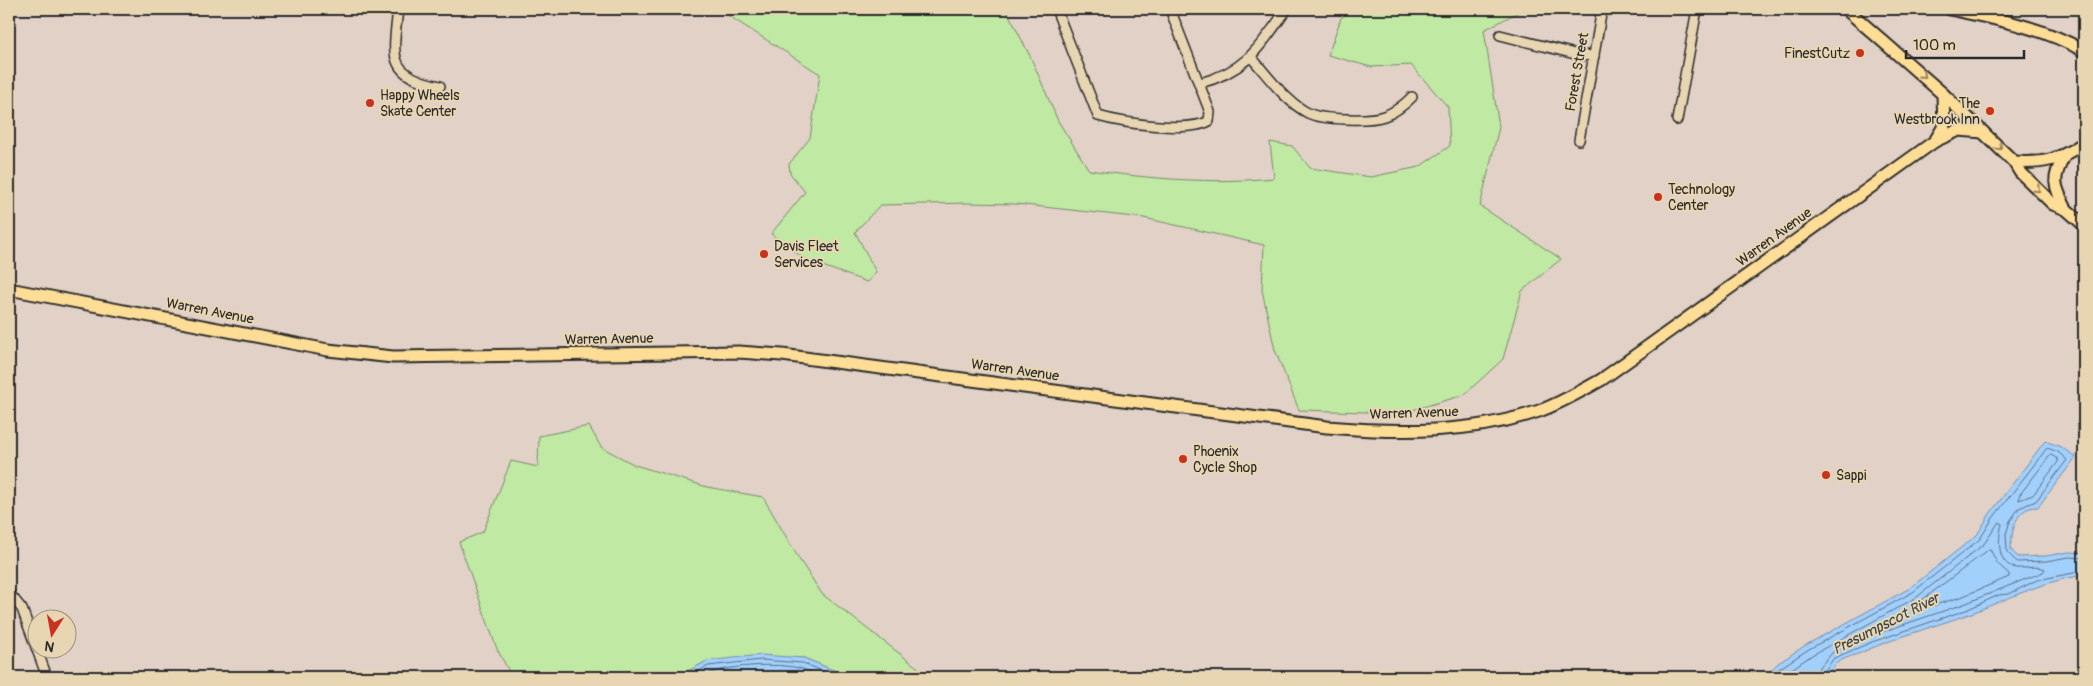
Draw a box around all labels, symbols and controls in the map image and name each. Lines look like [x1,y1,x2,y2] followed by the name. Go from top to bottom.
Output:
[1906,28,2023,60] scale bar
[1562,31,1592,113] street label: Forest Street
[1913,36,1956,55] text: 100 m
[1784,45,1850,62] place label: FinestCutz
[1854,47,1866,59] marker: FinestCutz
[1917,69,1926,78] one-way arrow
[380,87,460,120] place label: Happy Wheels Skate Center
[1894,95,1980,128] place label: The Westbrook Inn
[364,97,376,109] marker: Happy Wheels Skate Center
[1984,105,1996,117] marker: The Westbrook Inn
[1993,141,2002,150] one-way arrow
[1668,181,1735,214] place label: Technology Center
[2032,183,2041,192] one-way arrow
[1652,191,1664,203] marker: Technology Center
[1733,204,1815,270] street label: Warren Avenue
[774,238,839,271] place label: Davis Fleet Services
[758,248,770,260] marker: Davis Fleet Services
[165,294,255,328] street label: Warren Avenue
[564,330,654,348] street label: Warren Avenue
[970,355,1060,385] street label: Warren Avenue
[1369,403,1459,423] street label: Warren Avenue
[1193,443,1257,476] place label: Phoenix Cycle Shop
[1177,453,1189,465] marker: Phoenix Cycle Shop
[1836,467,1867,484] place label: Sappi
[1820,469,1832,481] marker: Sappi
[1829,588,1944,659] water label: Presumpscot River
[28,608,78,658] north arrow
[43,637,56,656] text: N

